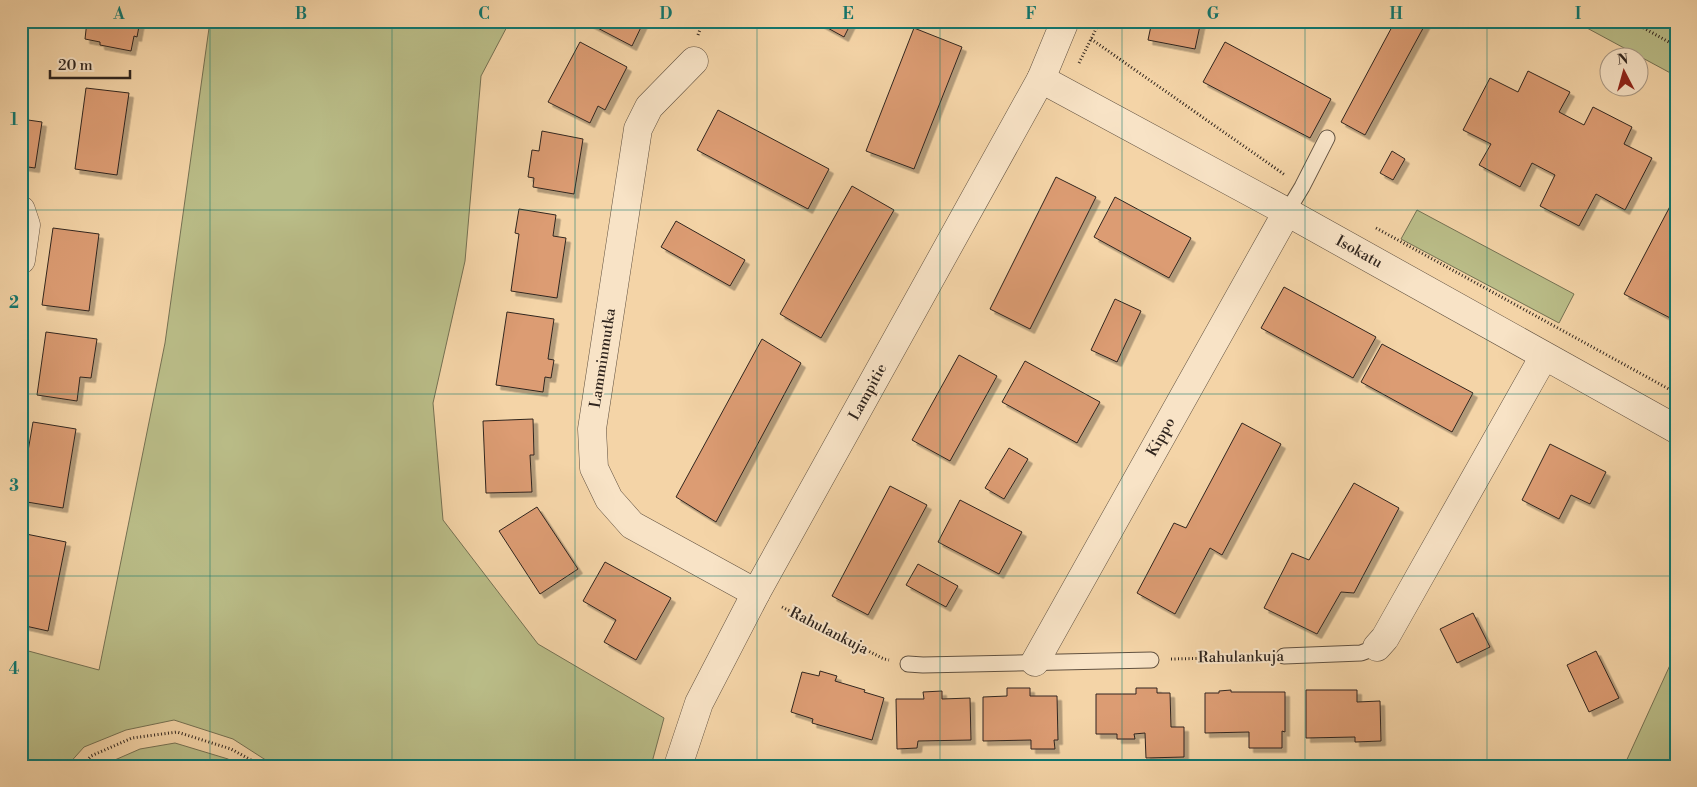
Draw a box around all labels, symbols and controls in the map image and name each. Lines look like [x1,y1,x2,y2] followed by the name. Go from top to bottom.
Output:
[112,4,125,24] text: A
[295,4,307,24] text: B
[478,4,490,24] text: C
[660,4,673,24] text: D
[842,4,854,24] text: E
[1025,4,1037,24] text: F
[1207,4,1220,24] text: G
[1389,4,1403,24] text: H
[1575,4,1581,24] text: I
[50,48,130,80] scale bar
[1600,48,1650,98] north arrow
[1616,51,1629,70] text: N
[58,56,93,75] text: 20 m
[10,110,18,130] text: 1
[1332,231,1386,273] street label: Isokatu
[9,293,19,313] text: 2
[586,306,620,409] street label: Lamminmutka
[845,360,891,424] street label: Lampitie
[1143,414,1179,460] street label: Kippo
[9,476,19,496] text: 3
[786,603,872,659] street label: Rahulankuja
[1198,647,1285,667] street label: Rahulankuja
[9,659,20,679] text: 4

